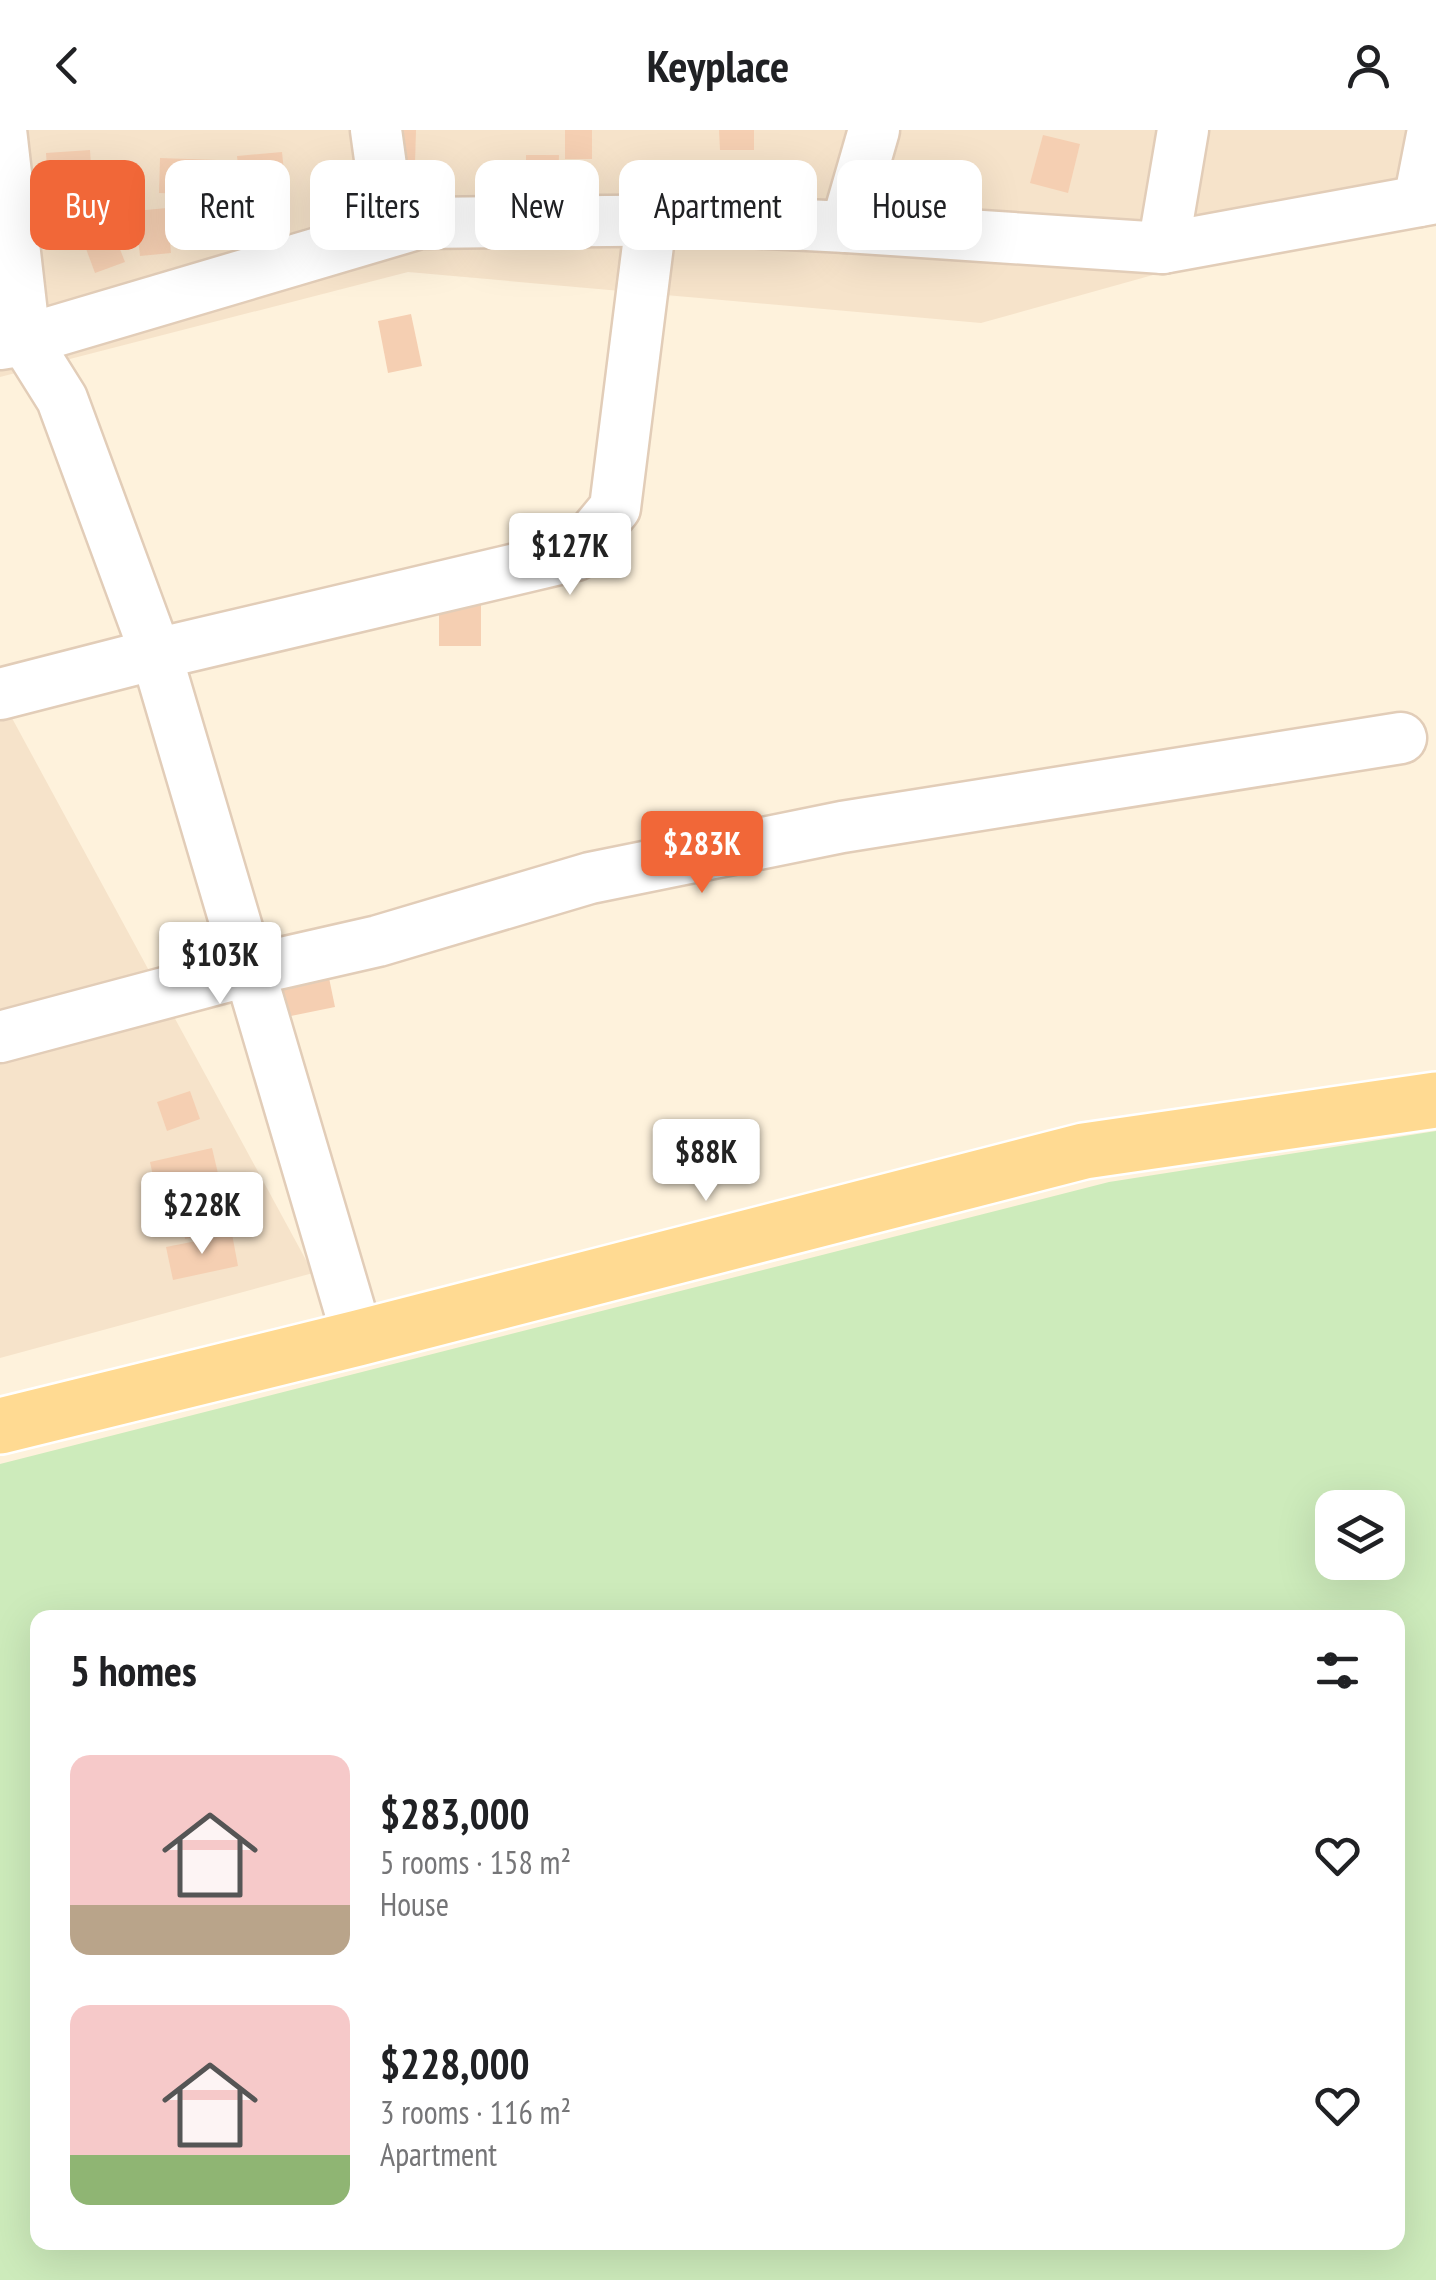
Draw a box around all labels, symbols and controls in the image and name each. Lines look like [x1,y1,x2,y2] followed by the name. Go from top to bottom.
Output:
[647,36,789,94] text: Keyplace
[40,38,95,93] icon: back
[1341,38,1396,93] icon: person
[30,160,145,250] chip: Buy
[165,160,290,250] chip: Rent
[310,160,455,250] chip: Filters
[475,160,599,250] chip: New
[619,160,817,250] chip: Apartment
[837,160,982,250] chip: House
[500,513,640,598] pin: $127K
[531,524,609,566] text: $127K
[632,811,772,896] pin: $283K
[663,822,741,864] text: $283K
[150,922,290,1007] pin: $103K
[181,933,259,975] text: $103K
[647,1119,765,1204] pin: $88K
[675,1130,737,1172] text: $88K
[132,1172,272,1257] pin: $228K
[163,1183,241,1225] text: $228K
[1315,1490,1405,1580] map controls
[1315,1490,1405,1580] button: layers
[70,1643,197,1698] text: 5 homes
[1310,1643,1365,1698] icon: filters
[380,1786,530,1841] text: $283,000
[150,1795,270,1915] icon: home
[1310,1828,1365,1883] icon: heart
[380,1841,571,1883] text: 5 rooms · 158 m²
[380,1883,449,1925] text: House
[380,2036,530,2091] text: $228,000
[150,2045,270,2165] icon: home
[1310,2078,1365,2133] icon: heart
[380,2091,571,2133] text: 3 rooms · 116 m²
[380,2133,497,2175] text: Apartment

